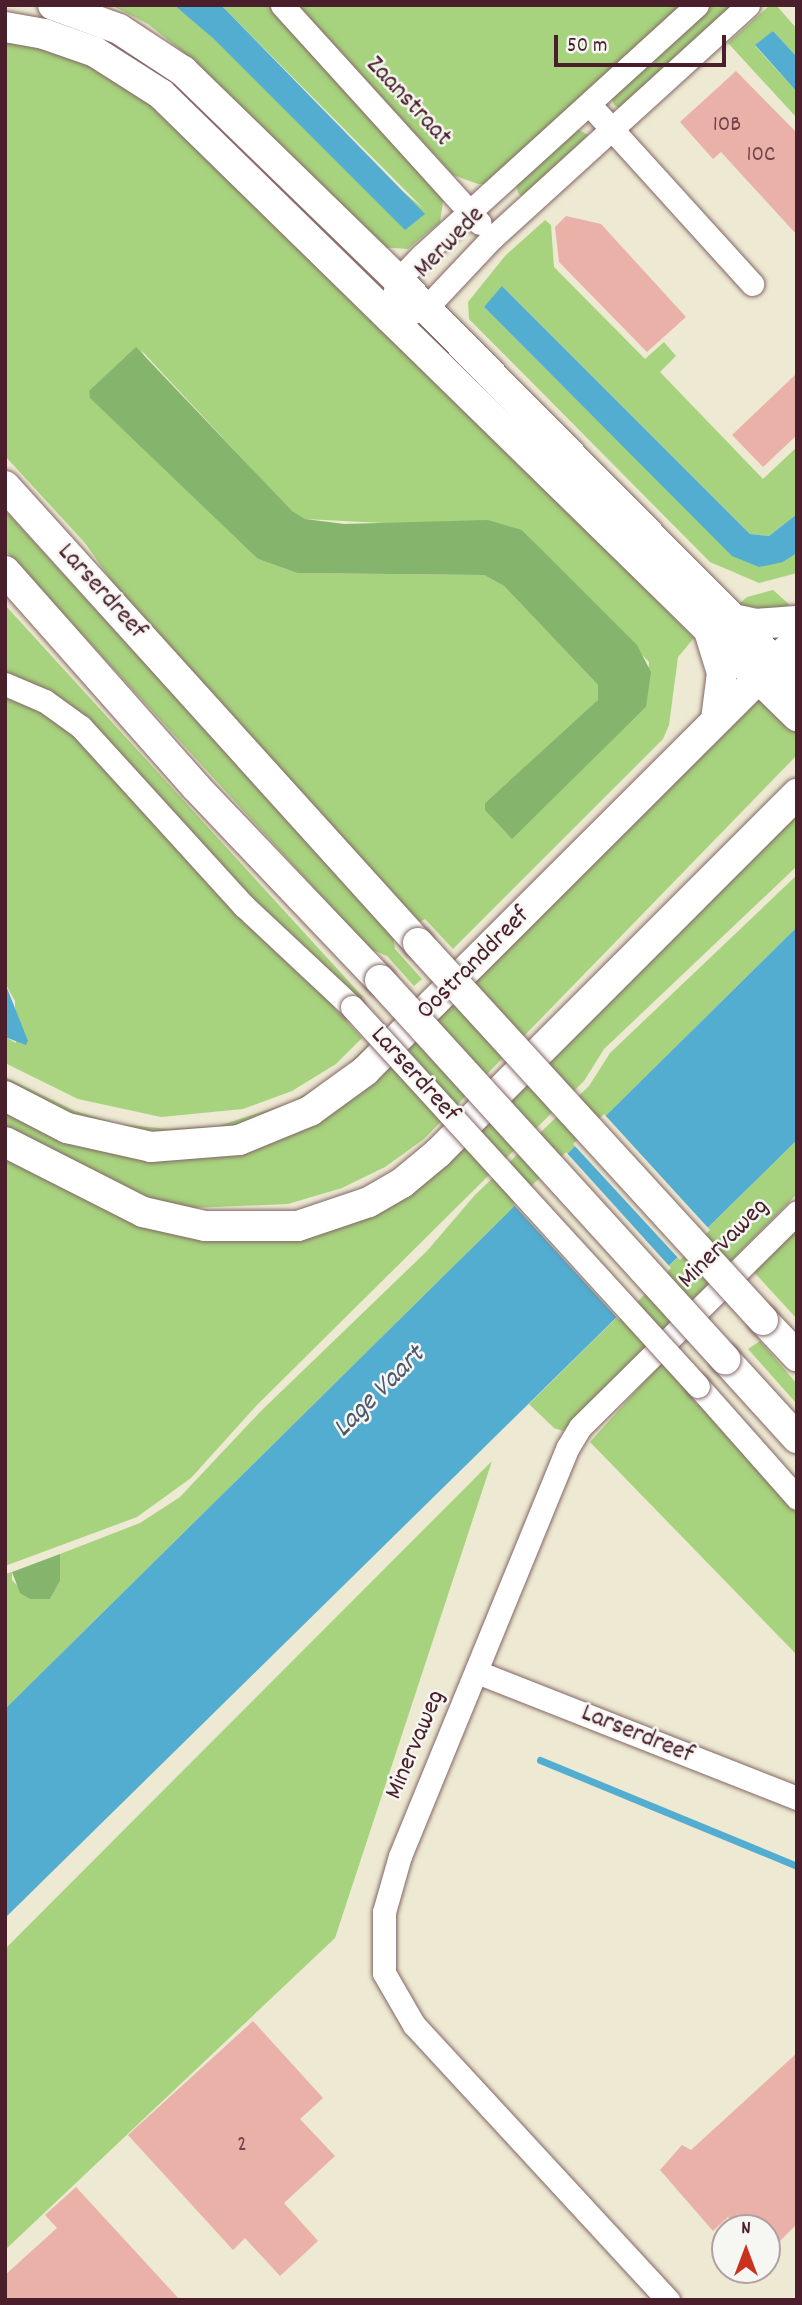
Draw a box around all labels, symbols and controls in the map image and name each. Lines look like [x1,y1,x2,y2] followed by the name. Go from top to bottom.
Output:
[557,21,728,65] scale bar
[567,32,607,62] text: 50 m
[358,50,458,154] street label: Zaanstraat
[713,112,741,140] house number: 10B
[747,142,775,170] house number: 10C
[408,200,492,286] street label: Merwede
[50,538,152,646] street label: Larserdreef
[411,901,537,1027] street label: Oostranddreef
[363,1021,465,1129] street label: Larserdreef
[672,1192,776,1296] street label: Minervaweg
[327,1340,433,1446] water label: Lage Vaart
[379,1686,453,1804] street label: Minervaweg
[576,1698,698,1772] street label: Larserdreef
[237,2132,247,2160] house number: 2
[711,2214,781,2284] north arrow
[741,2216,751,2243] text: N

